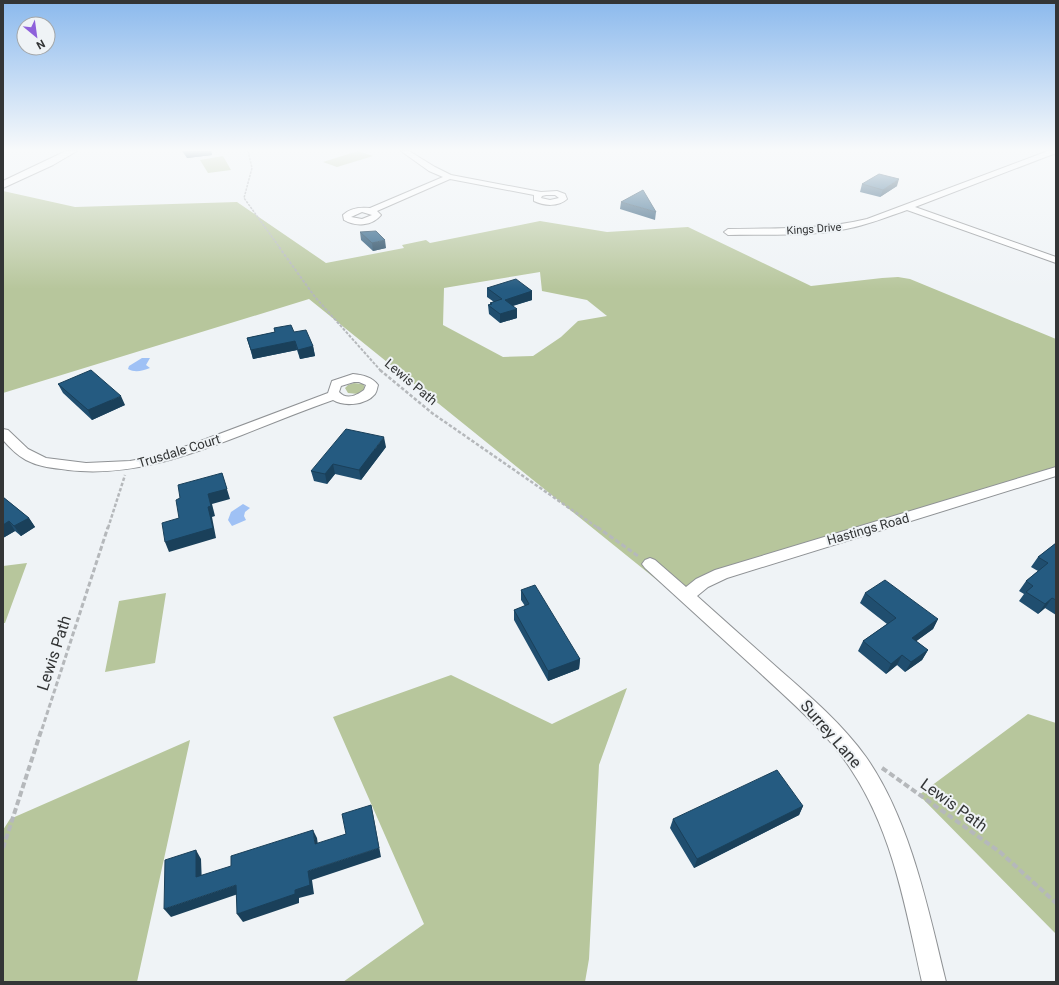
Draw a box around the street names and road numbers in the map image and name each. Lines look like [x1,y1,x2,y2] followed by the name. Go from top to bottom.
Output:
[786,221,842,237] street label: Kings Drive
[382,356,440,408] street label: Lewis Path
[136,431,222,471] street label: Trusdale Court
[825,510,911,548] street label: Hastings Road
[33,613,75,693] street label: Lewis Path
[796,696,866,772] street label: Surrey Lane
[917,774,991,836] street label: Lewis Path

